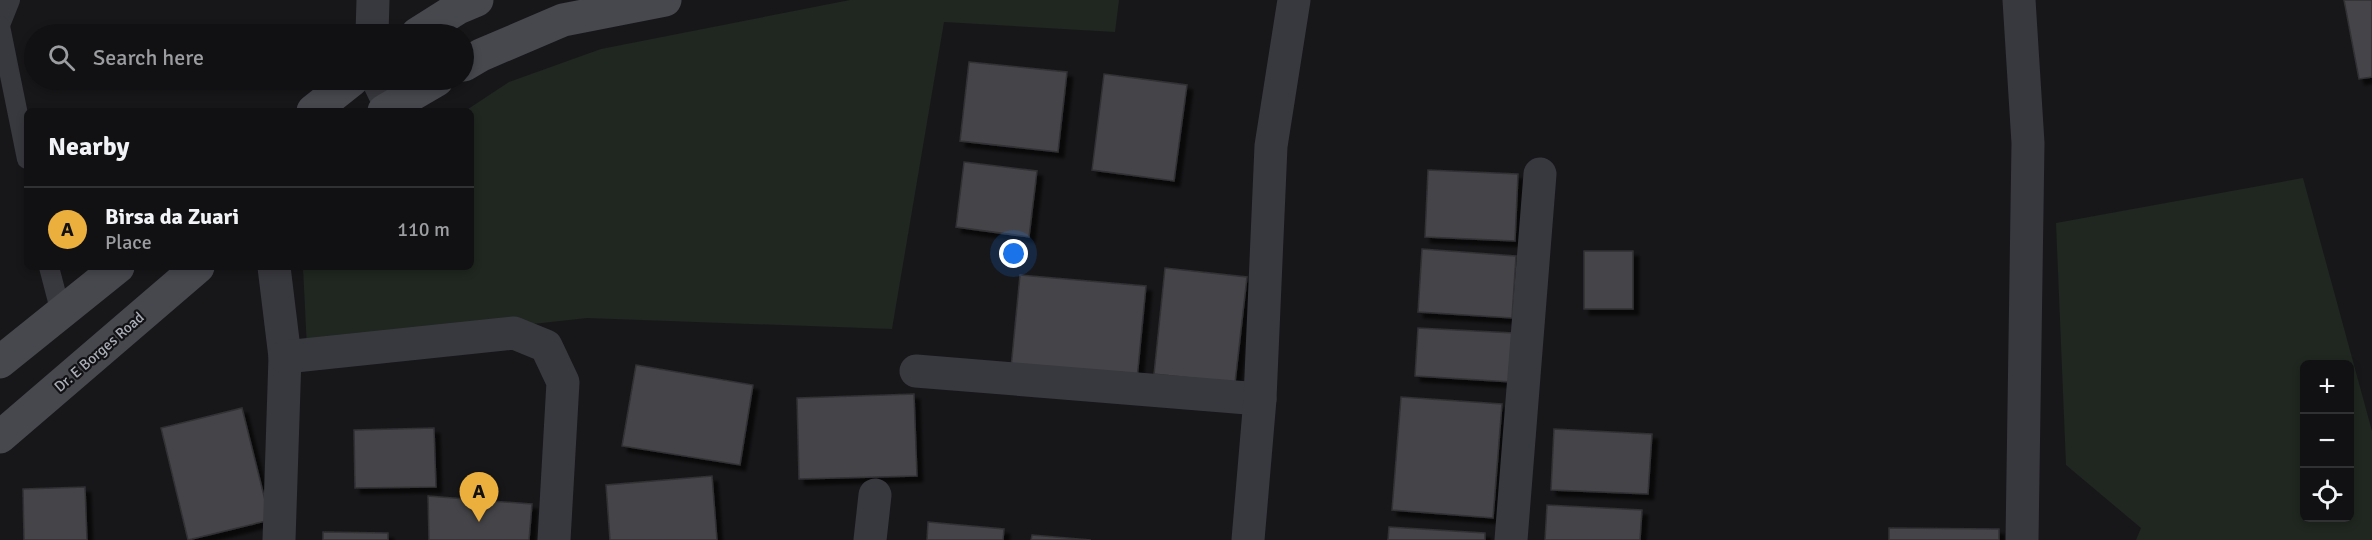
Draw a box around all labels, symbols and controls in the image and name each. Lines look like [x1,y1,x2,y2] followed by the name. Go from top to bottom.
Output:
[24,24,474,90] search box
[45,41,78,74] icon: search
[93,44,204,71] text: Search here
[48,131,129,163] text: Nearby
[105,203,239,230] text: Birsa da Zuari
[61,217,74,242] text: A
[397,217,450,242] text: 110 m
[105,230,152,255] text: Place
[999,239,1028,268] your location
[50,308,148,396] street label: Dr. E Borges Road
[2300,360,2354,522] map controls
[2300,360,2354,414] button: +
[2300,414,2354,468] button: −
[2300,468,2354,522] button: locate
[460,472,498,522] pin: A

